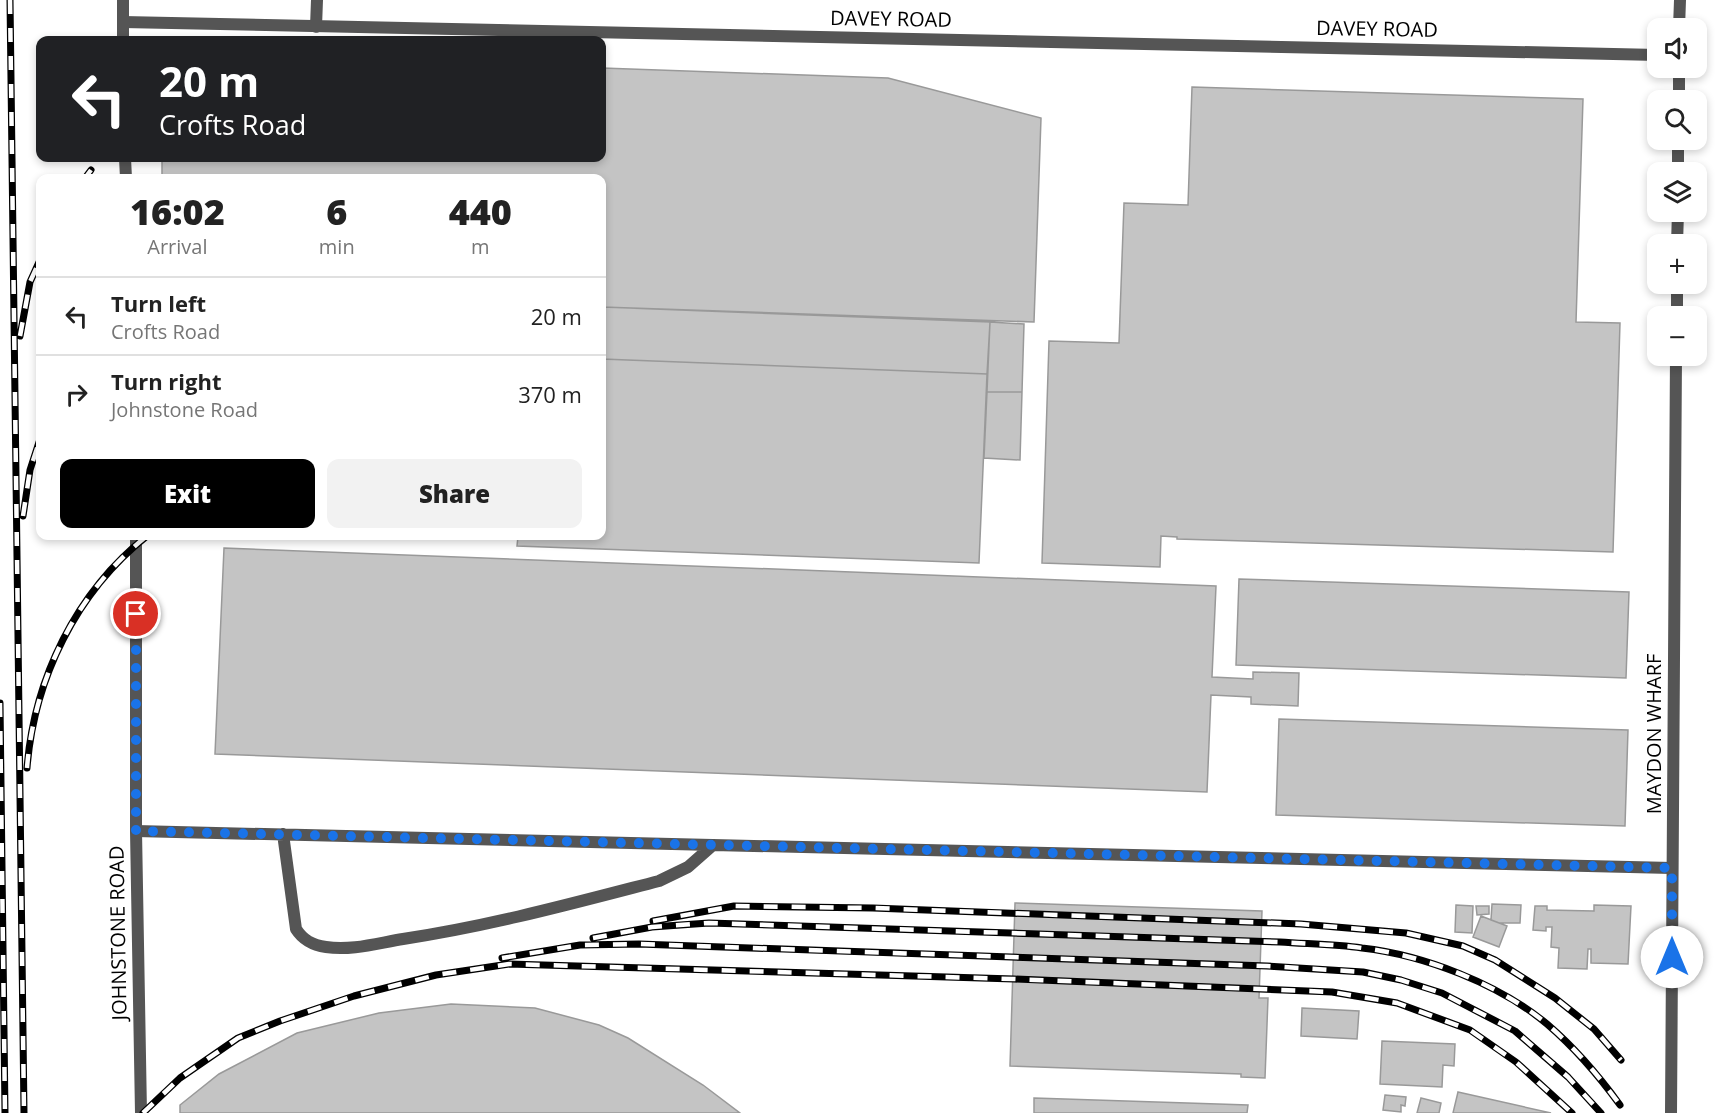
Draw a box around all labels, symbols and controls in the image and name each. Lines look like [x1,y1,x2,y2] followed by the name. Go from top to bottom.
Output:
[830,4,952,33] street label: DAVEY ROAD
[1316,14,1438,43] street label: DAVEY ROAD
[1647,18,1707,366] map controls
[1647,18,1707,78] button: sound
[159,52,259,109] text: 20 m
[60,60,138,138] icon: left
[1647,90,1707,150] button: search
[159,106,306,143] text: Crofts Road
[1647,162,1707,222] button: layers
[130,187,225,236] text: 16:02
[326,187,347,236] text: 6
[449,187,512,236] text: 440
[147,233,208,260] text: Arrival
[319,233,355,260] text: min
[471,233,490,260] text: m
[1647,234,1707,294] button: +
[111,288,206,318] text: Turn left
[60,300,93,333] icon: left
[531,301,582,331] text: 20 m
[1647,306,1707,366] button: −
[111,318,220,345] text: Crofts Road
[111,366,222,396] text: Turn right
[60,378,93,411] icon: right
[518,379,582,409] text: 370 m
[111,396,258,423] text: Johnstone Road
[60,459,315,528] button: Exit
[327,459,582,528] button: Share
[110,588,161,639] pin
[119,597,152,630] icon: arrive
[1640,654,1667,814] street label: MAYDON WHARF
[102,845,133,1023] street label: JOHNSTONE ROAD
[1640,925,1704,989] position arrow

